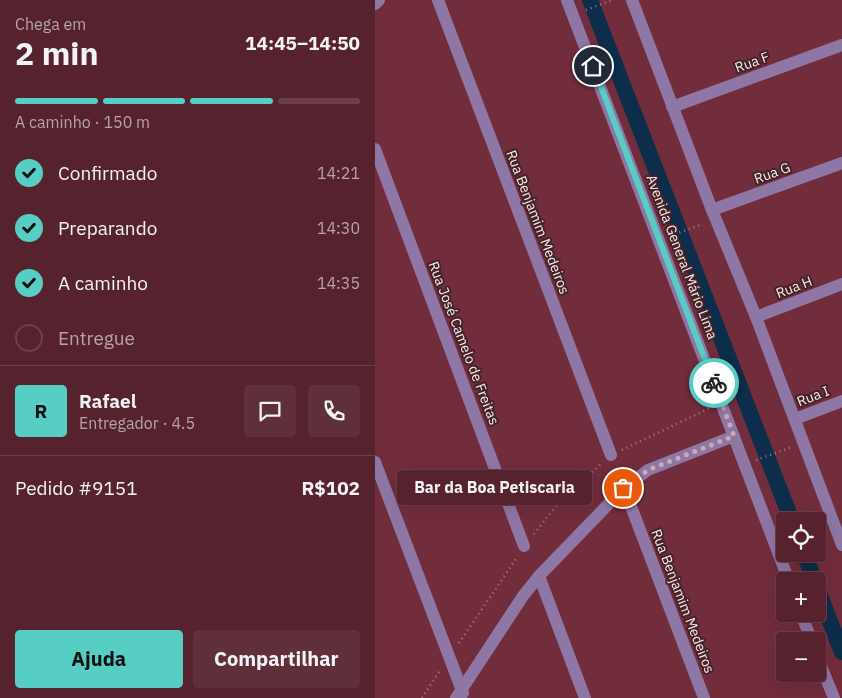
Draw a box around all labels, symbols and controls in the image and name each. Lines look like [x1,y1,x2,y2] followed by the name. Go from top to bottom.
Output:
[15,14,86,34] text: Chega em
[245,31,360,55] text: 14:45–14:50
[15,32,99,74] text: 2 min
[572,45,614,87] pin
[732,47,772,77] street label: Rua F
[579,52,607,80] icon: home
[15,112,150,132] text: A caminho · 150 m
[502,147,574,297] street label: Rua Benjamim Medeiros
[751,158,793,188] street label: Rua G
[15,159,43,187] icon: check
[58,161,157,185] text: Confirmado
[317,163,360,183] text: 14:21
[642,172,722,342] street label: Avenida General Mário Lima
[15,214,43,242] icon: check
[58,216,157,240] text: Preparando
[317,218,360,238] text: 14:30
[424,259,504,427] street label: Rua José Camelo de Freitas
[15,269,43,297] icon: check
[58,271,148,295] text: A caminho
[773,272,815,302] street label: Rua H
[317,273,360,293] text: 14:35
[58,326,135,350] text: Entregue
[689,358,739,408] courier
[700,369,728,397] icon: bike
[794,382,832,410] street label: Rua I
[244,385,296,437] button: chat
[308,385,360,437] button: phone
[79,389,137,413] text: Rafael
[35,399,47,423] text: R
[79,413,195,433] text: Entregador · 4.5
[602,467,644,509] pin
[398,470,593,506] callout: Bar da Boa Petiscaria
[609,474,637,502] icon: bag
[15,476,138,500] text: Pedido #9151
[302,476,360,500] text: R$102
[414,477,575,497] text: Bar da Boa Petiscaria
[776,512,826,682] map controls
[776,512,826,562] button: locate
[647,526,719,676] street label: Rua Benjamim Medeiros
[776,572,826,622] button: +
[15,630,183,688] button: Ajuda
[193,630,360,688] button: Compartilhar
[776,632,826,682] button: −

